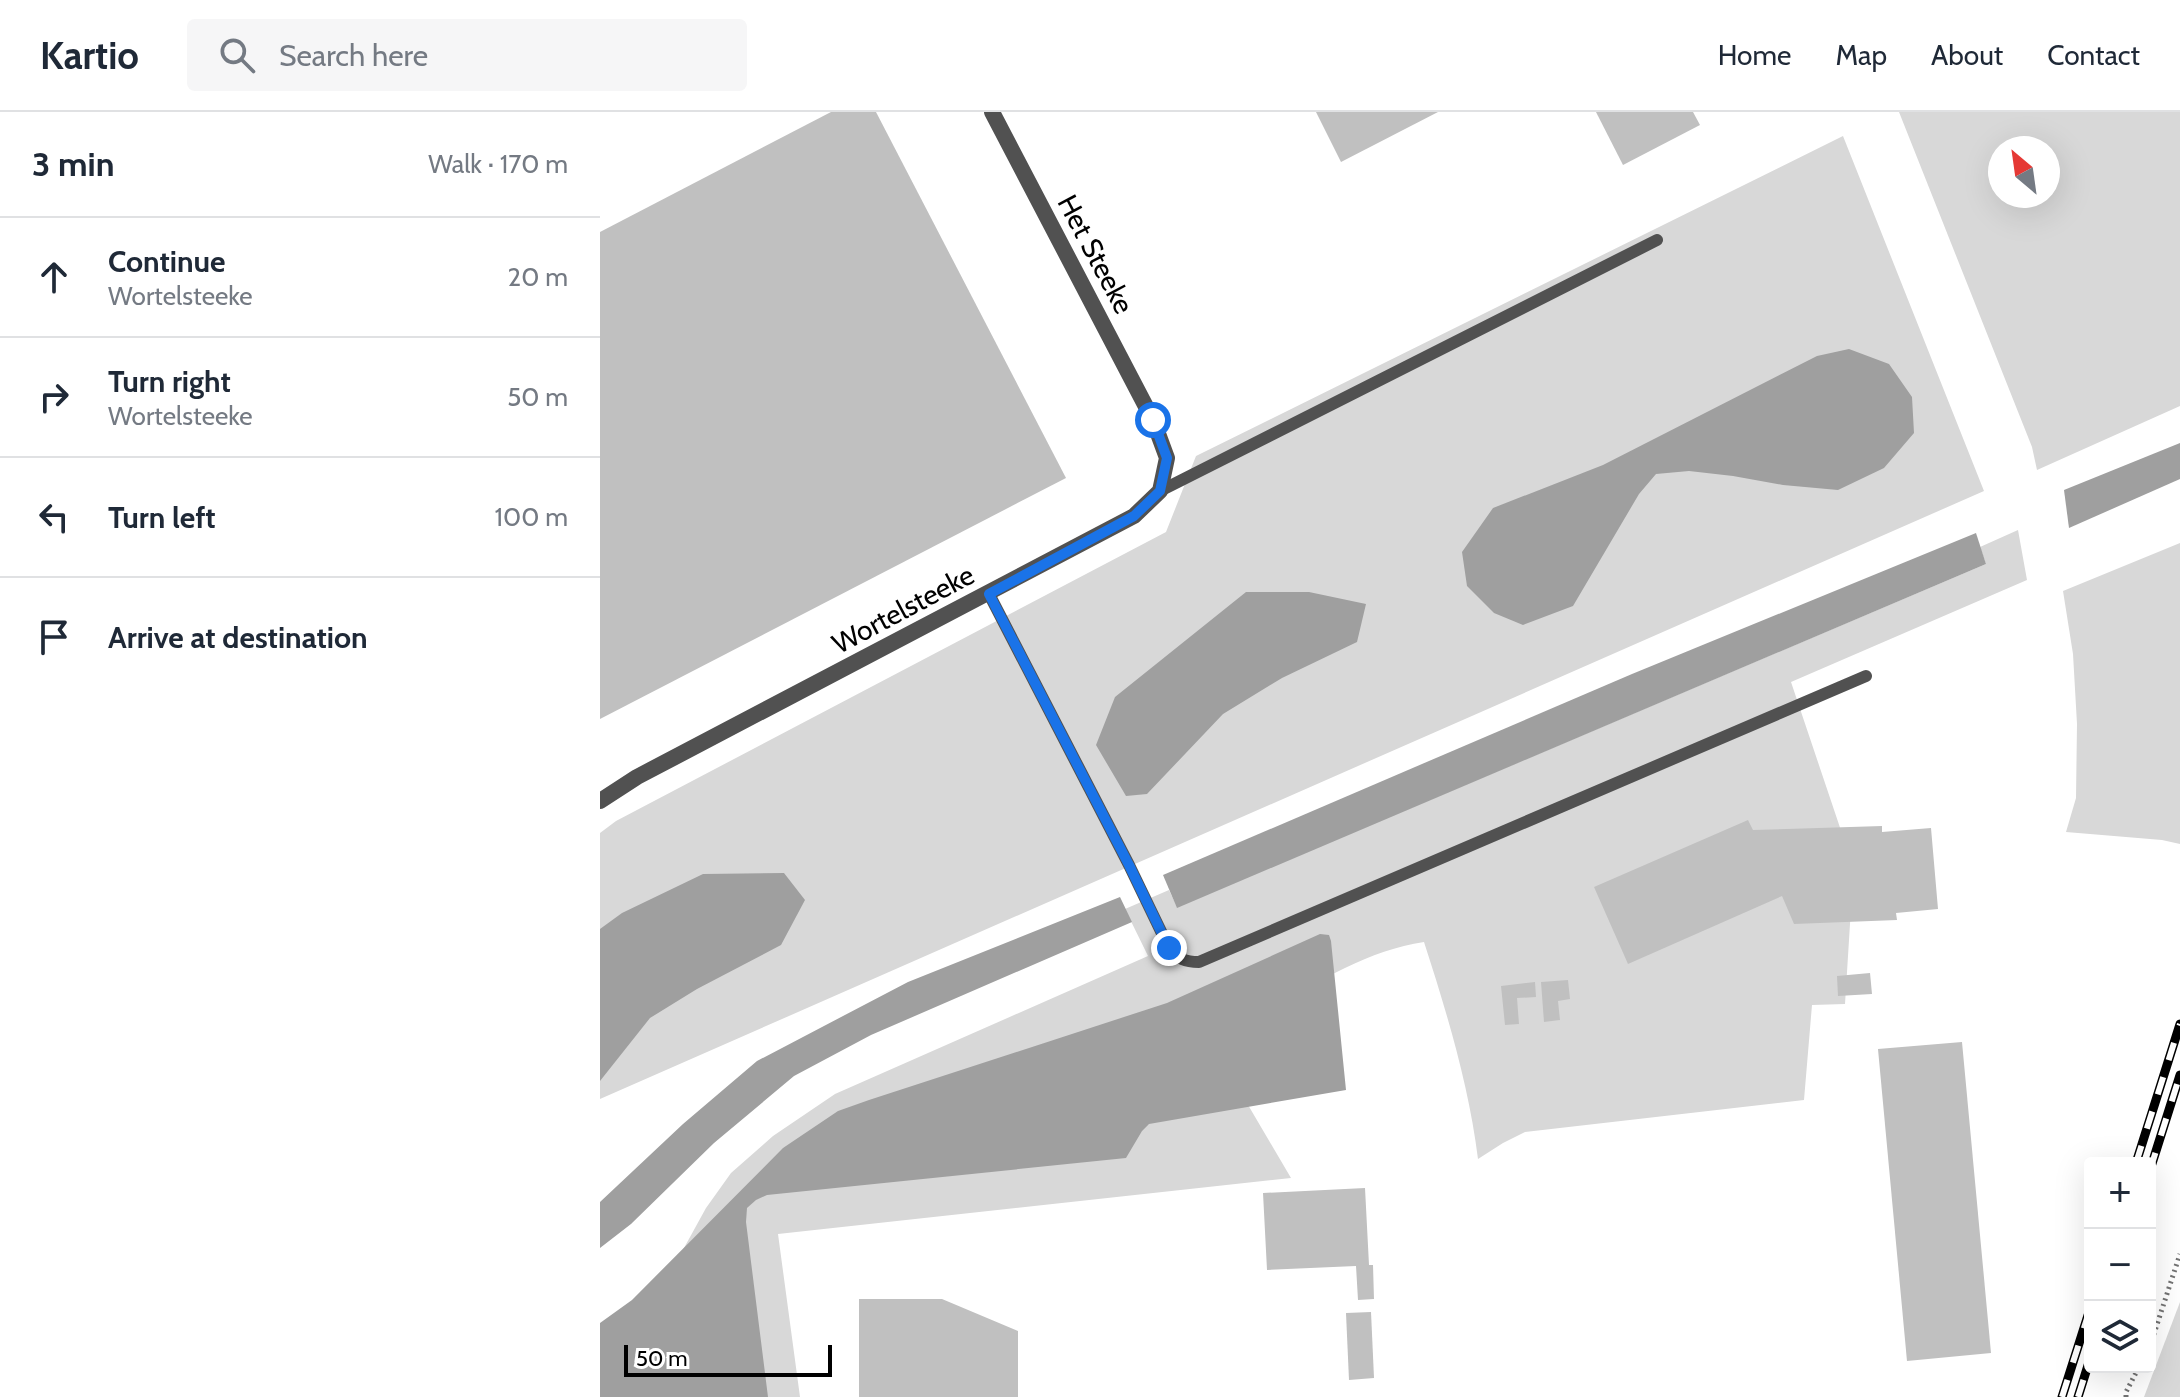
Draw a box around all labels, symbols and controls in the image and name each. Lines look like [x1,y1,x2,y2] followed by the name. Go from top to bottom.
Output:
[187,19,747,91] search box
[40,32,139,79] text: Kartio
[215,33,259,77] icon: search
[279,37,428,74] text: Search here
[1718,38,1791,72] text: Home
[1835,38,1887,72] text: Map
[1931,38,2003,72] text: About
[2047,38,2140,72] text: Contact
[1988,136,2060,208] north arrow
[32,143,114,185] text: 3 min
[428,148,568,180] text: Walk · 170 m
[1051,189,1141,319] street label: Het Steeke
[108,243,225,280] text: Continue
[32,255,76,299] icon: ahead
[508,261,568,293] text: 20 m
[108,280,253,312] text: Wortelsteeke
[108,363,231,400] text: Turn right
[32,375,76,419] icon: right
[507,381,568,413] text: 50 m
[108,400,253,432] text: Wortelsteeke
[1135,402,1171,438] route start
[32,495,76,539] icon: left
[108,499,216,536] text: Turn left
[495,501,568,533] text: 100 m
[826,557,980,661] street label: Wortelsteeke
[32,615,76,659] icon: arrive
[108,619,368,656] text: Arrive at destination
[1151,930,1187,966] route end
[2084,1157,2156,1373] map controls
[2084,1157,2156,1229] button: +
[2084,1229,2156,1301] button: −
[2084,1301,2156,1373] button: layers
[624,1341,832,1377] scale bar
[636,1345,688,1372] text: 50 m

